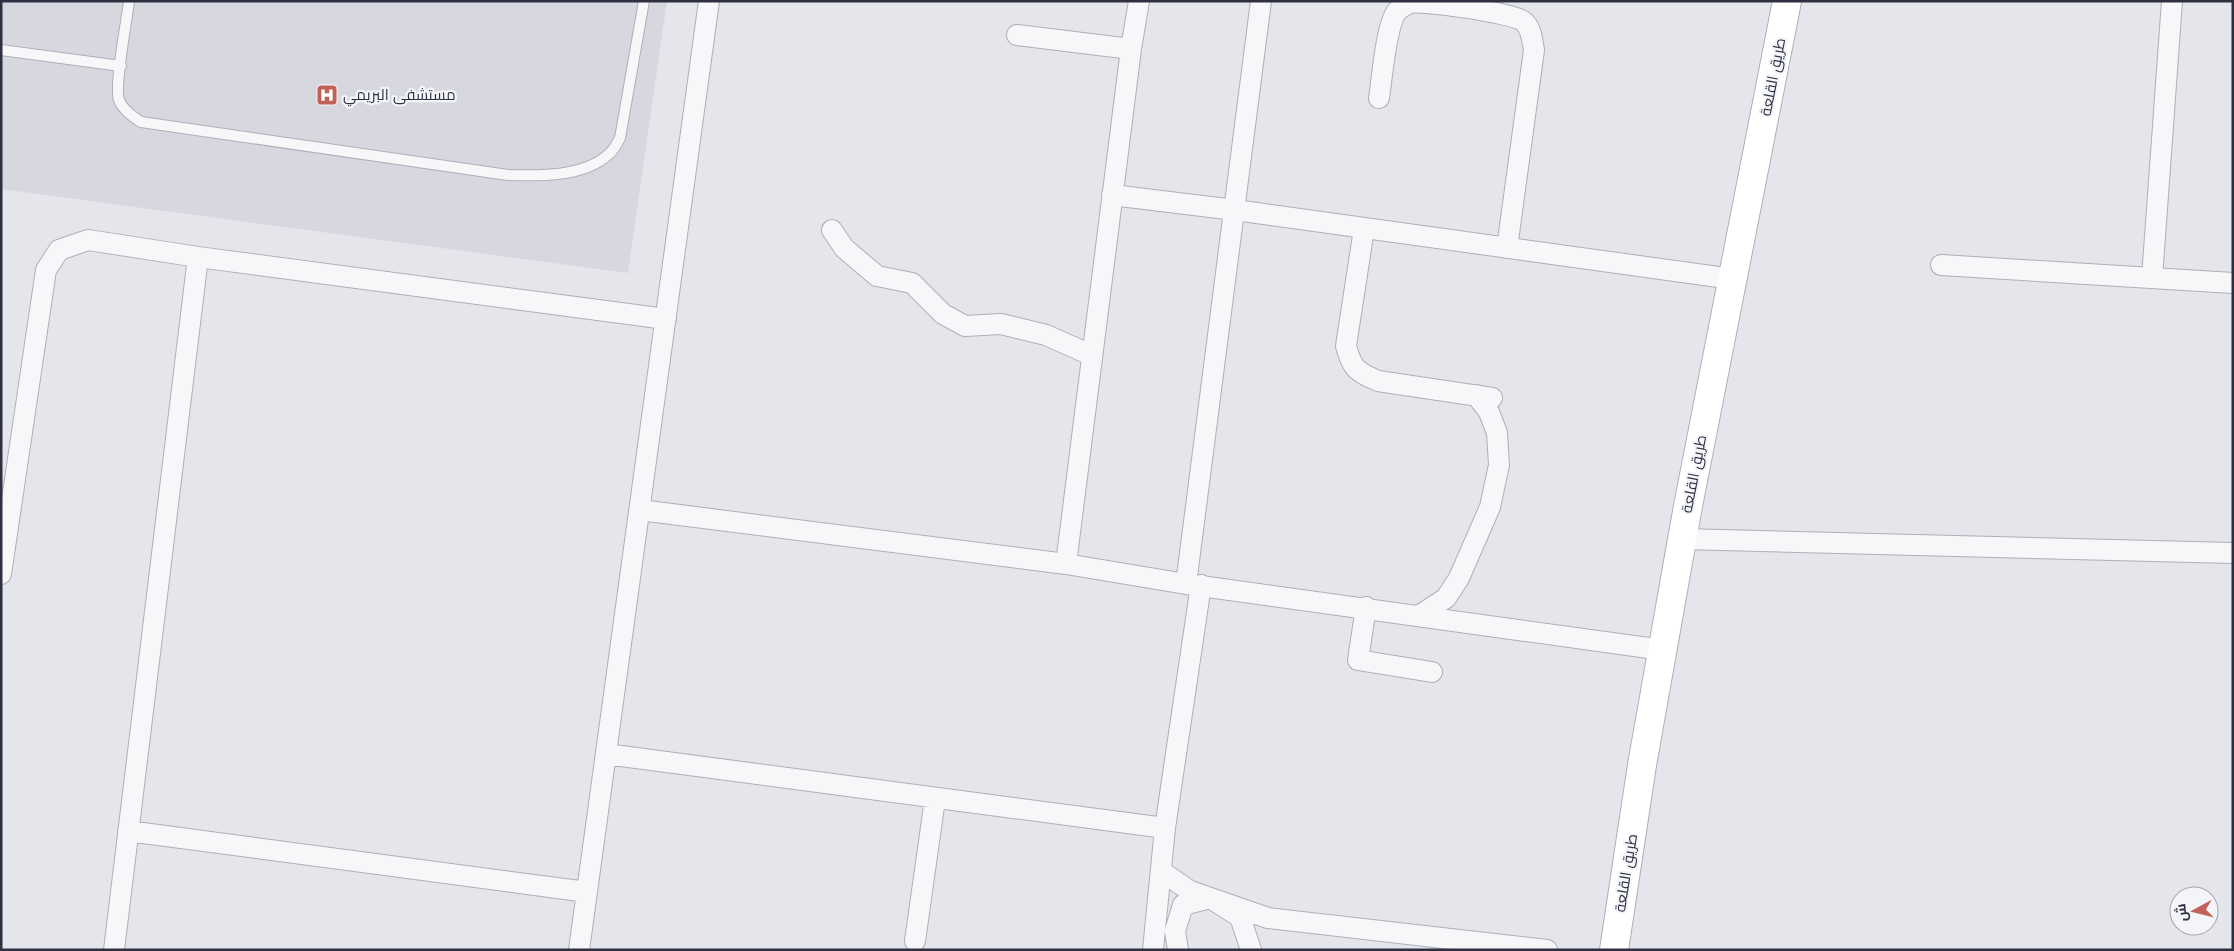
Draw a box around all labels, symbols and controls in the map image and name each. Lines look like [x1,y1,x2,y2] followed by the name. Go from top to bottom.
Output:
[1756,36,1790,118] street label: طريق القلعة
[315,83,339,107] hospital icon: مستشفى البريمي
[343,85,456,107] place label: مستشفى البريمي
[1677,433,1711,515] street label: طريق القلعة
[1610,832,1642,914] street label: طريق القلعة
[2169,886,2219,936] north arrow
[2171,903,2191,923] text: ش

